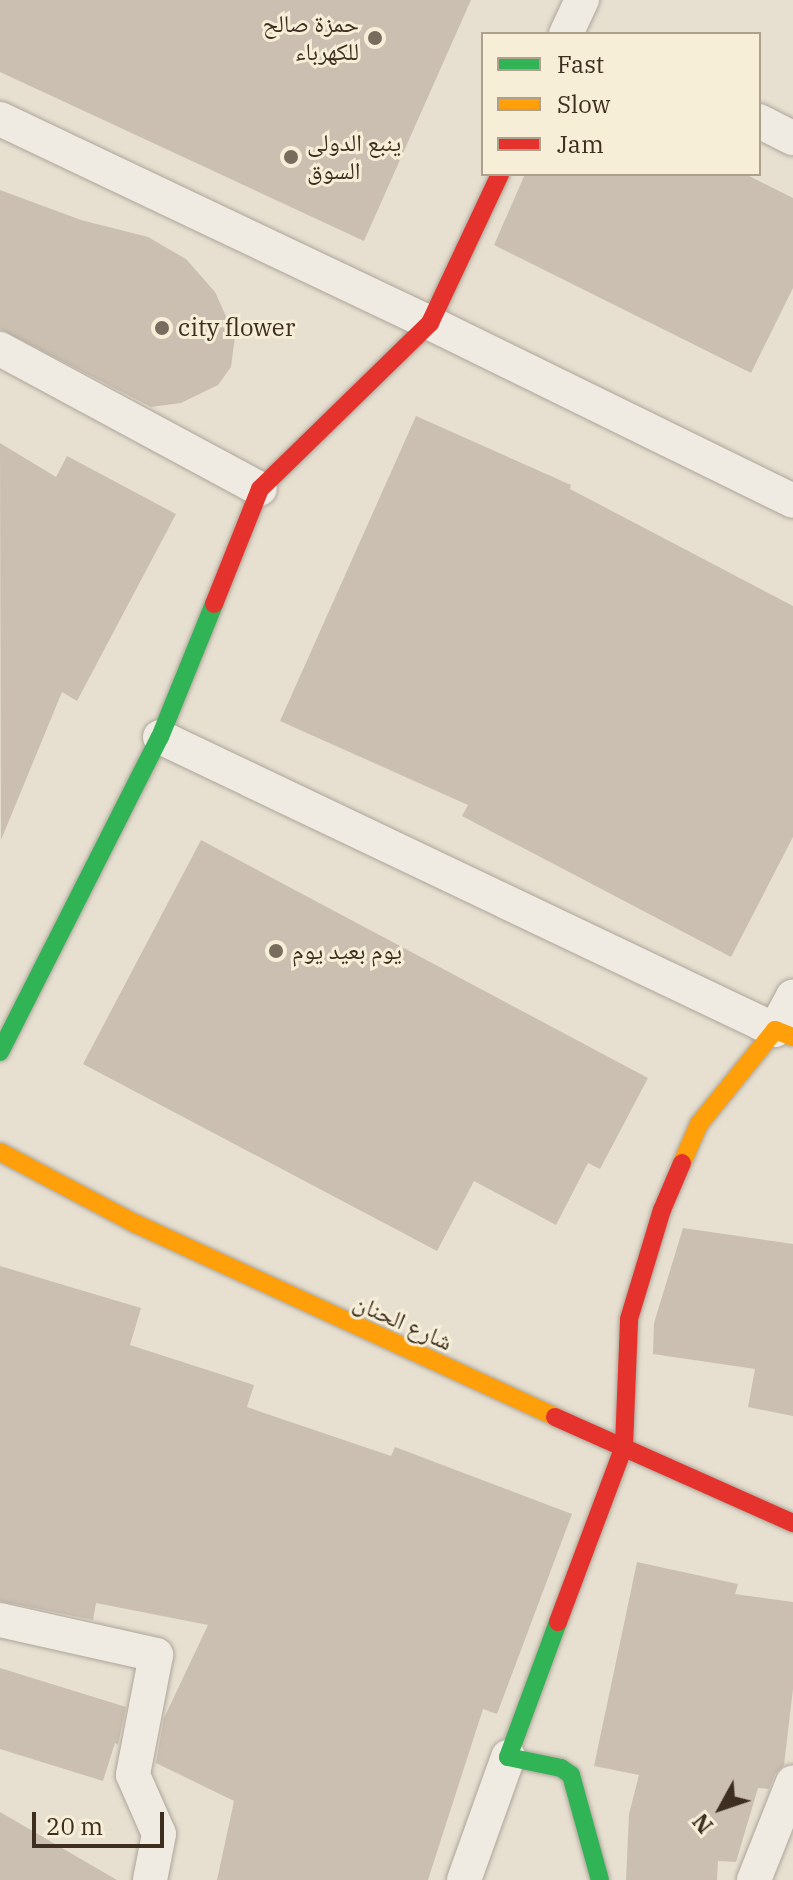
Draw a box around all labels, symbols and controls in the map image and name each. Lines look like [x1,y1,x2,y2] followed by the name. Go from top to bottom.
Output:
[263,10,359,66] place label: حمزة صالح للكهرباء
[366,29,384,47] marker: حمزة صالح للكهرباء
[481,32,761,176] legend
[557,48,604,80] text: Fast
[557,88,610,120] text: Slow
[557,128,604,160] text: Jam
[307,129,401,185] place label: ينبع الدولى السوق
[282,148,300,166] marker: ينبع الدولى السوق
[178,314,295,342] place label: city flower
[153,319,171,337] marker: city flower
[292,937,402,965] place label: يوم بعيد يوم
[267,942,285,960] marker: يوم بعيد يوم
[349,1287,457,1357] street label: شارع الحنان
[681,1768,761,1848] north arrow
[36,1796,168,1846] scale bar
[686,1808,719,1840] text: N
[46,1810,103,1842] text: 20 m

